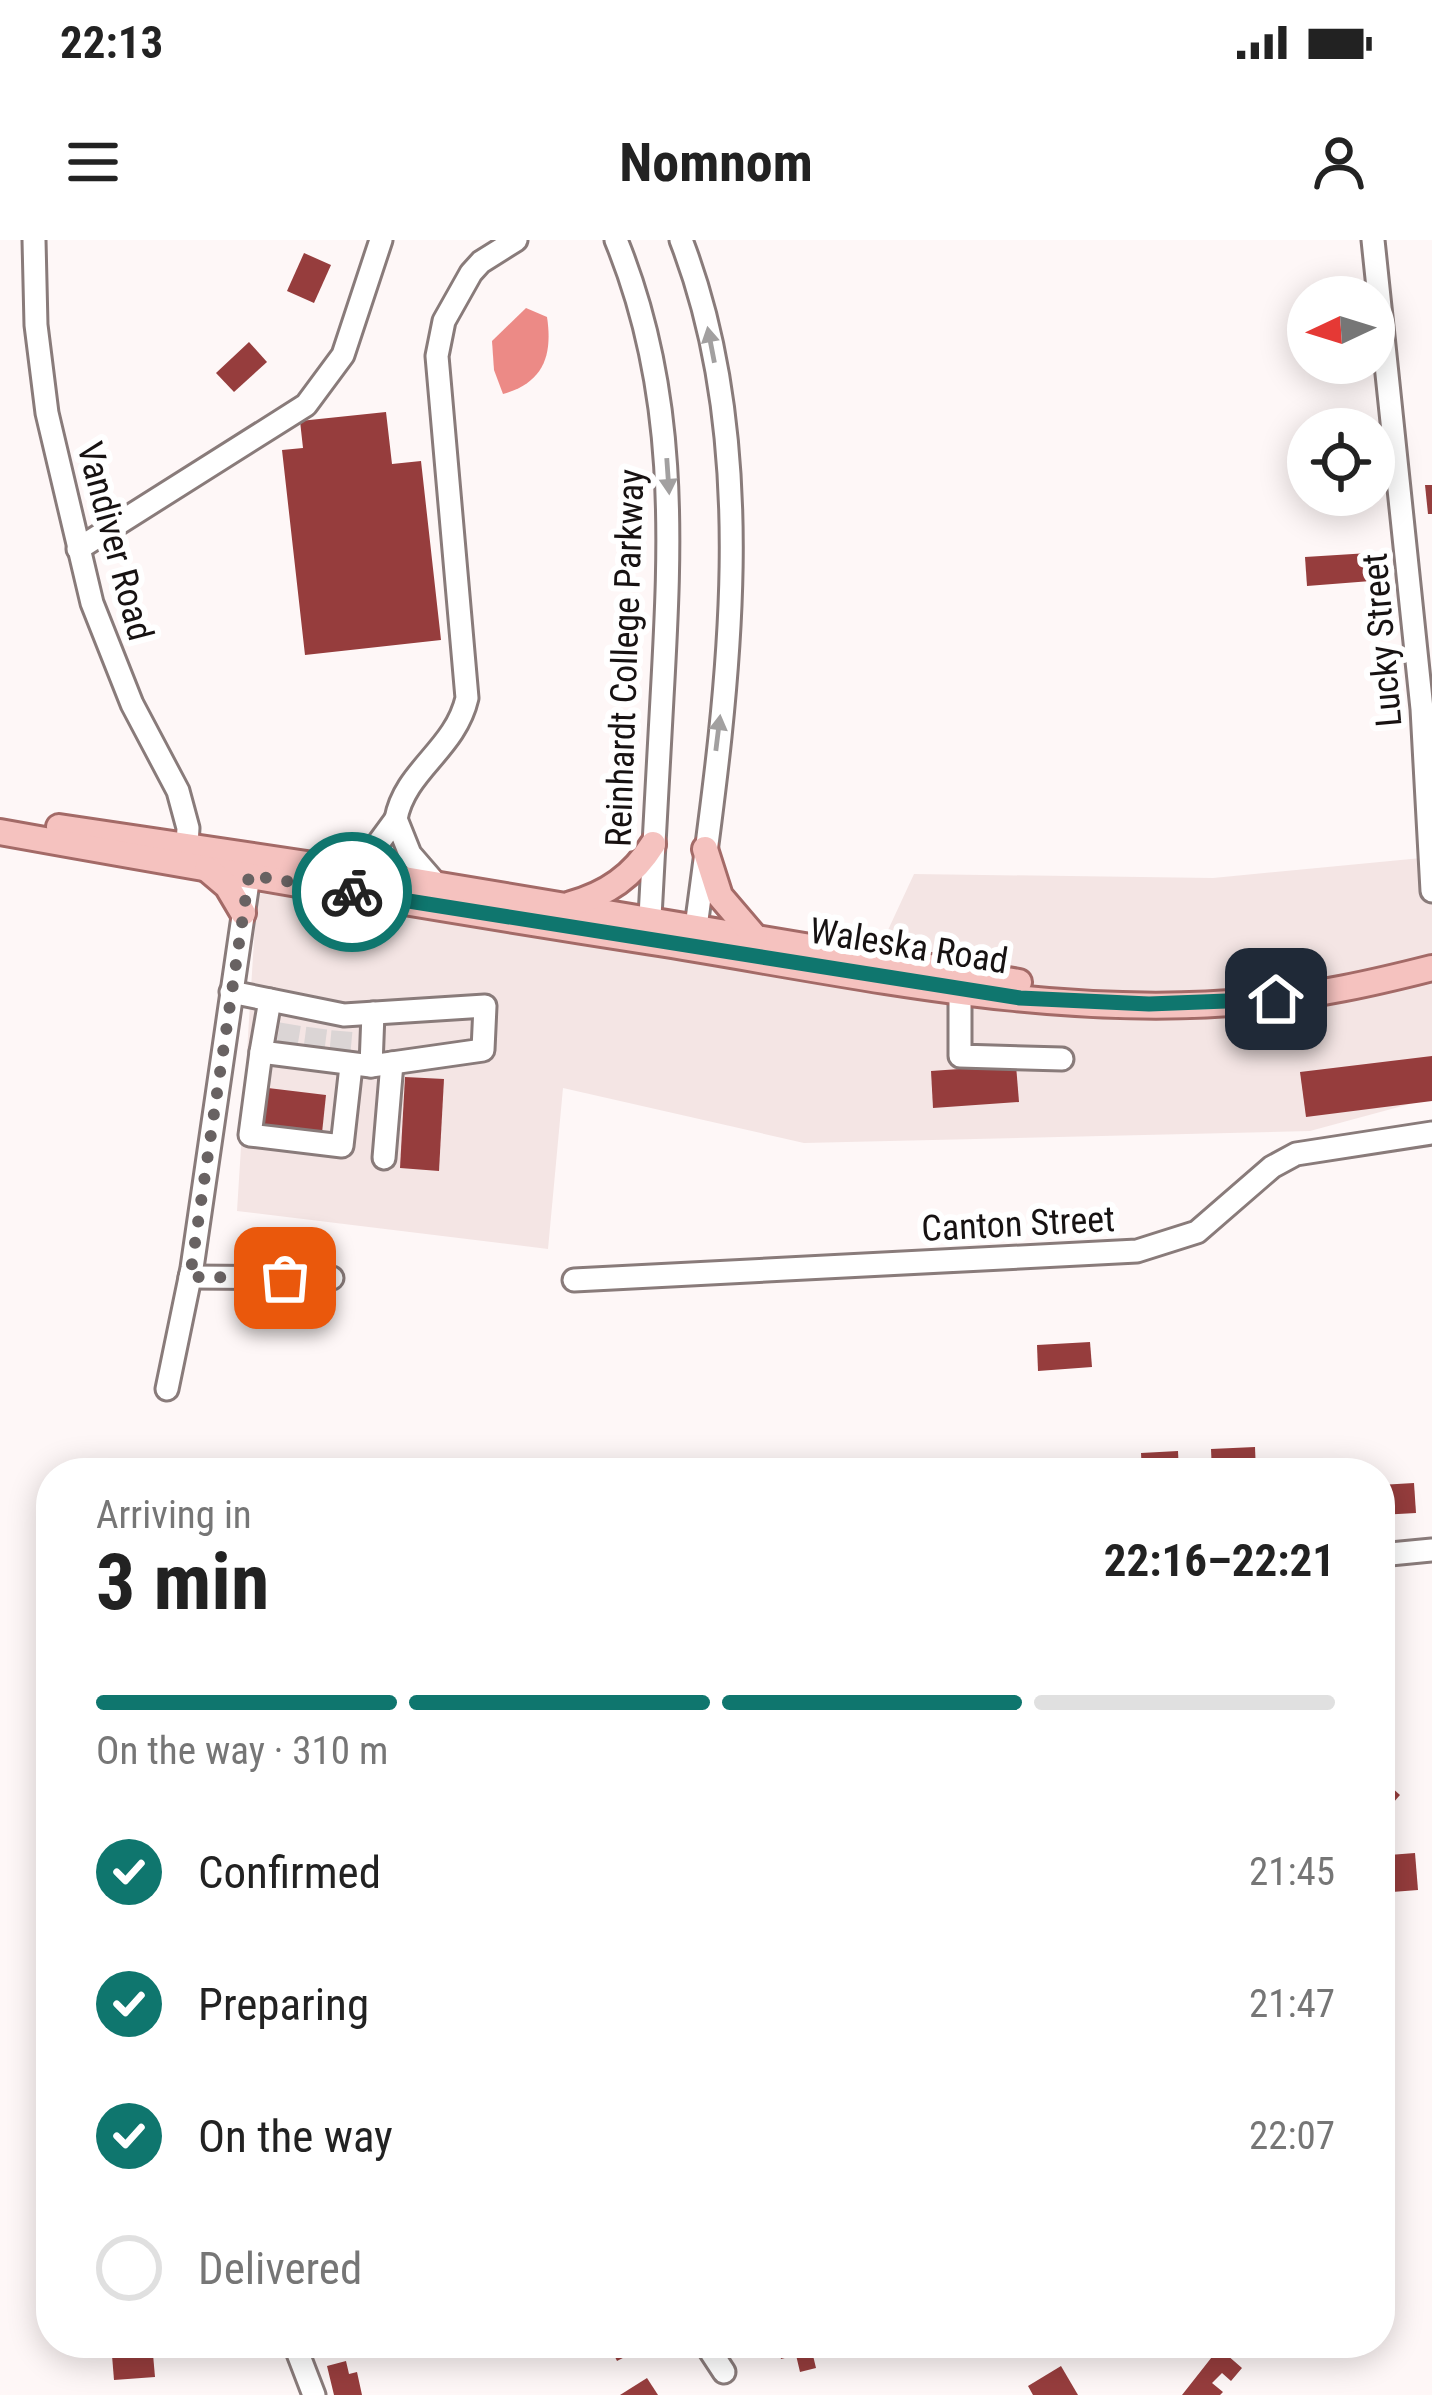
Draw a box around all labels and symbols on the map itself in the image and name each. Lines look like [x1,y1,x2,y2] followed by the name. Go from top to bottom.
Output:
[1287,276,1395,384] north arrow
[701,325,720,363] one-way arrow
[68,437,162,645] street label: Vandiver Road
[659,458,678,495] one-way arrow
[597,468,653,848] street label: Reinhardt College Parkway
[1353,551,1411,729] street label: Lucky Street
[709,714,728,751] one-way arrow
[292,832,412,952] courier
[807,910,1011,982] street label: Waleska Road
[1225,948,1327,1050] pin
[920,1198,1116,1250] street label: Canton Street
[234,1227,336,1329] pin

